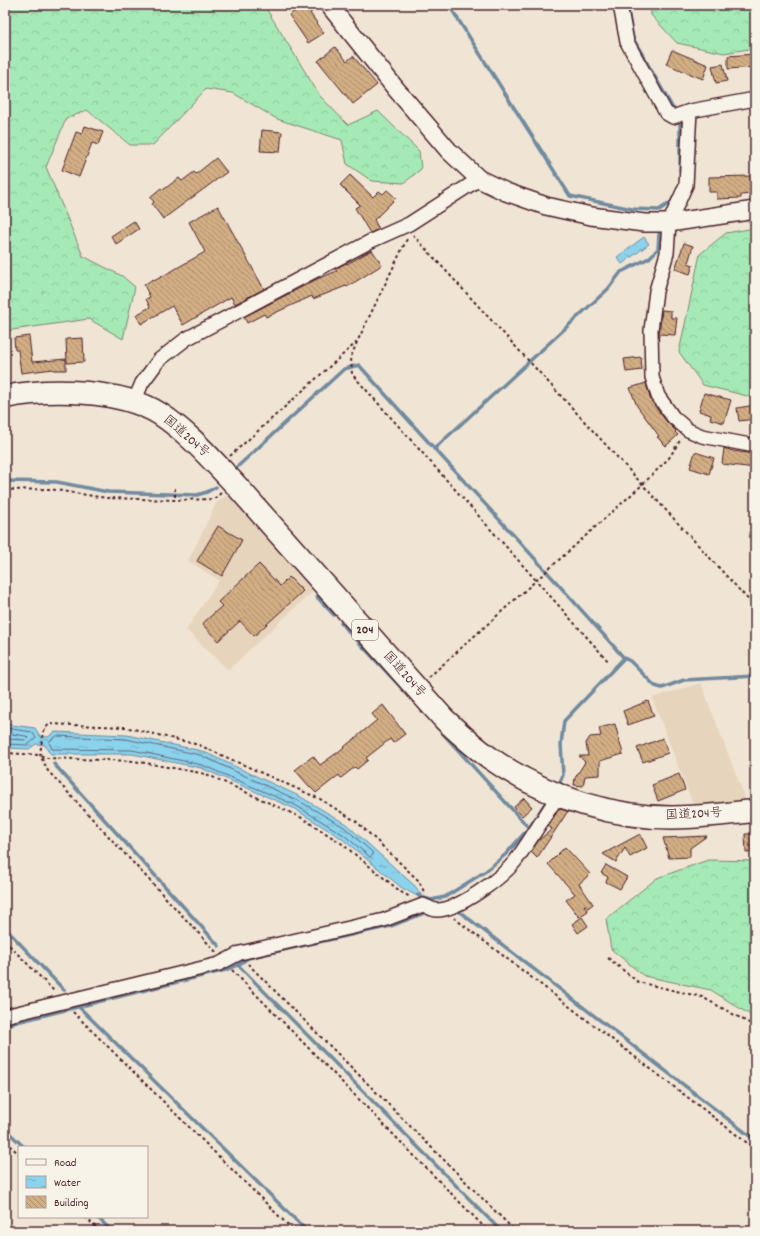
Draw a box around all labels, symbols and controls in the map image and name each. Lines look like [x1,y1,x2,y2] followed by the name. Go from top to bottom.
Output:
[158,411,214,463] street label: 国道204号
[352,620,378,640] road number: 204
[378,647,430,703] street label: 国道204号
[665,804,723,826] street label: 国道204号
[18,1146,148,1218] legend
[54,1155,76,1172] text: Road
[54,1175,81,1192] text: Water
[54,1195,89,1212] text: Building

